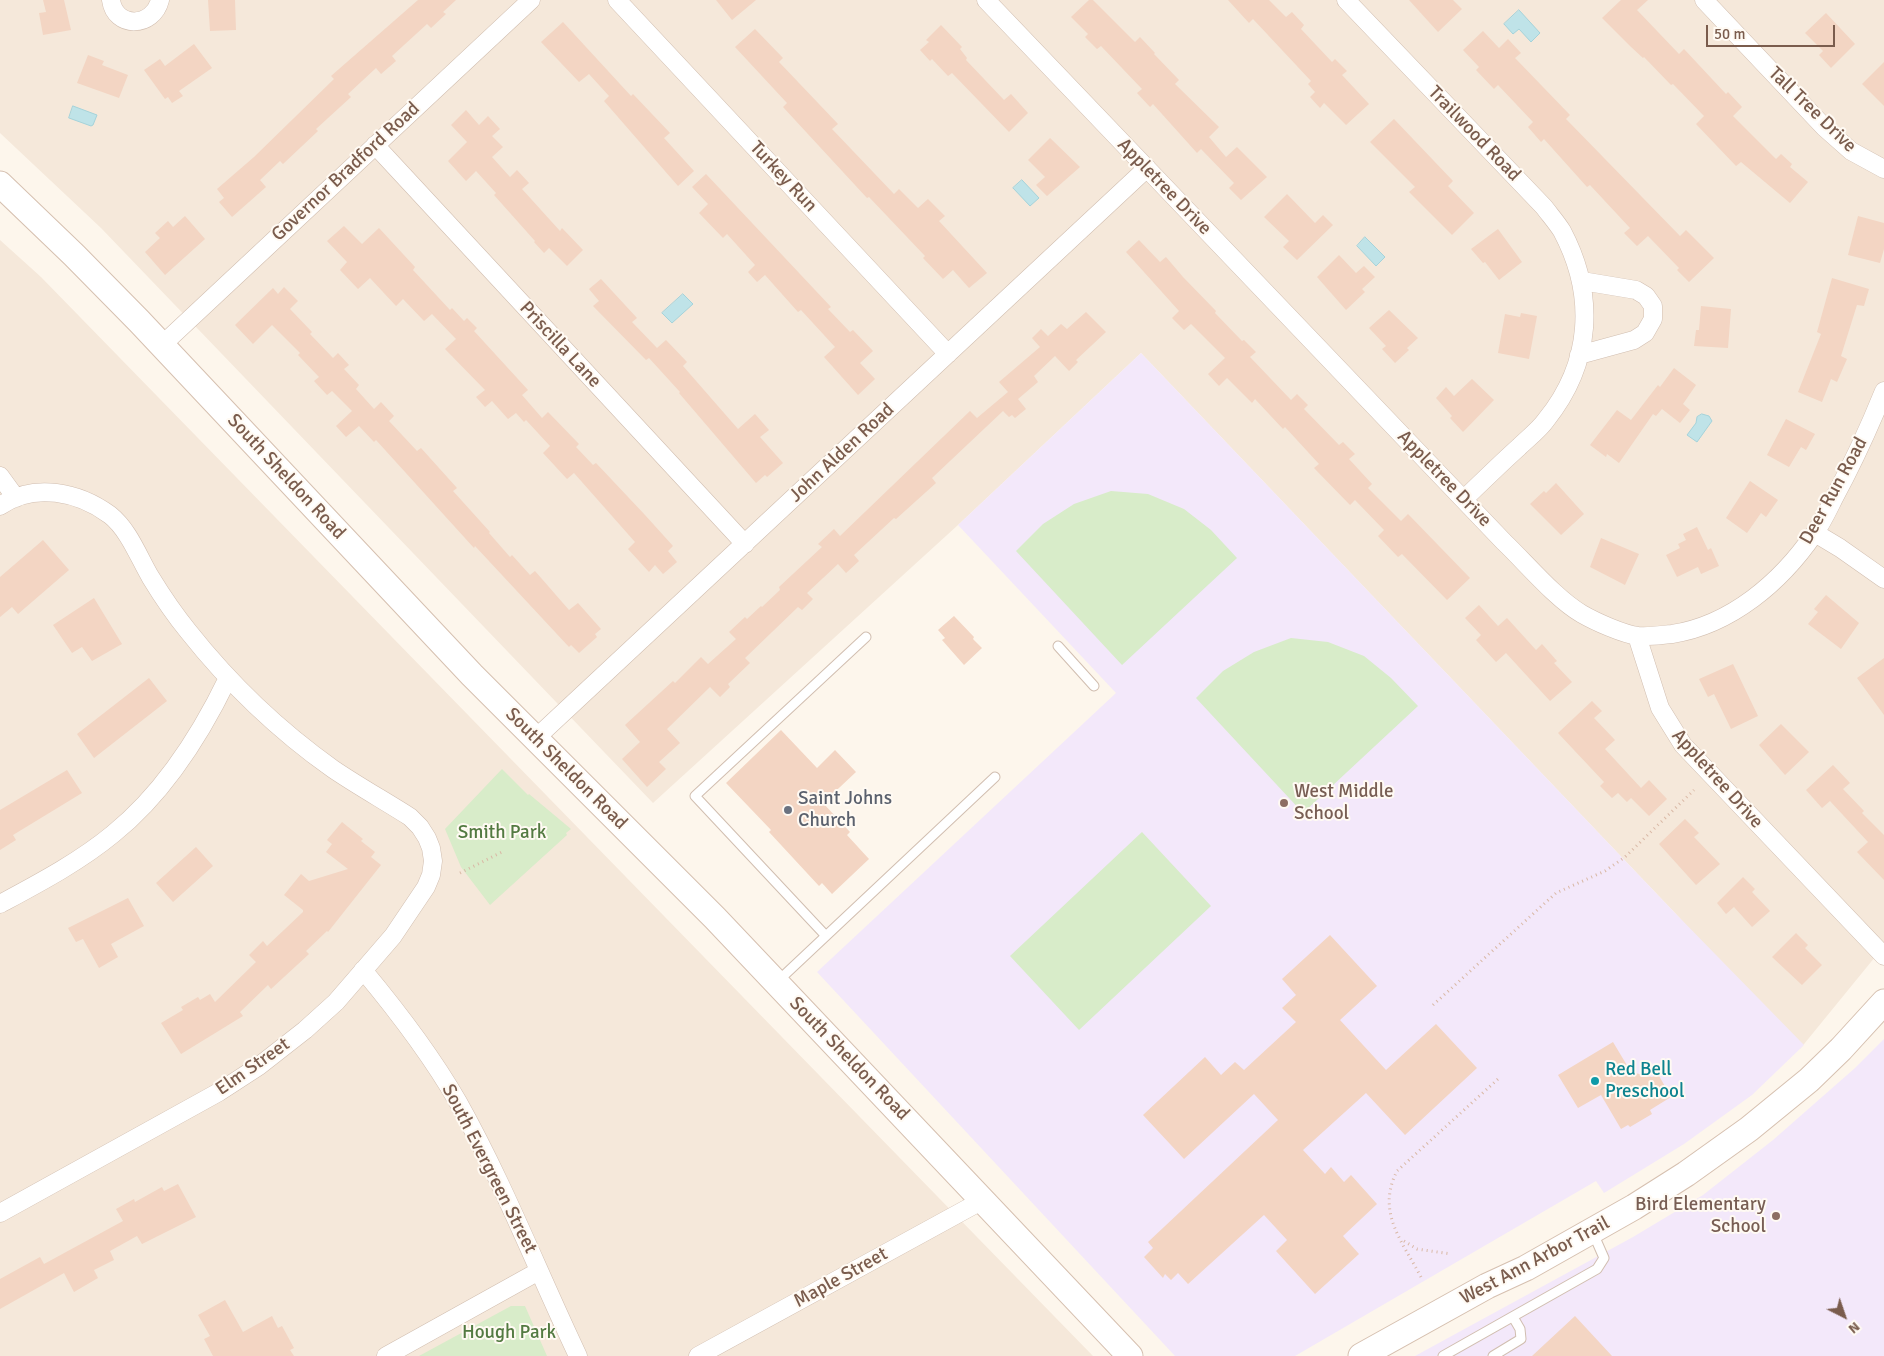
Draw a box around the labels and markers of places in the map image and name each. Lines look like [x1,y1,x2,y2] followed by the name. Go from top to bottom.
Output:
[1294,781,1394,825] place label: West Middle School
[798,788,892,832] place label: Saint Johns Church
[1278,797,1290,809] marker: West Middle School
[782,804,794,816] marker: Saint Johns Church
[1605,1059,1685,1103] place label: Red Bell Preschool
[1589,1075,1601,1087] marker: Red Bell Preschool
[1635,1194,1766,1238] place label: Bird Elementary School
[1770,1210,1782,1222] marker: Bird Elementary School

